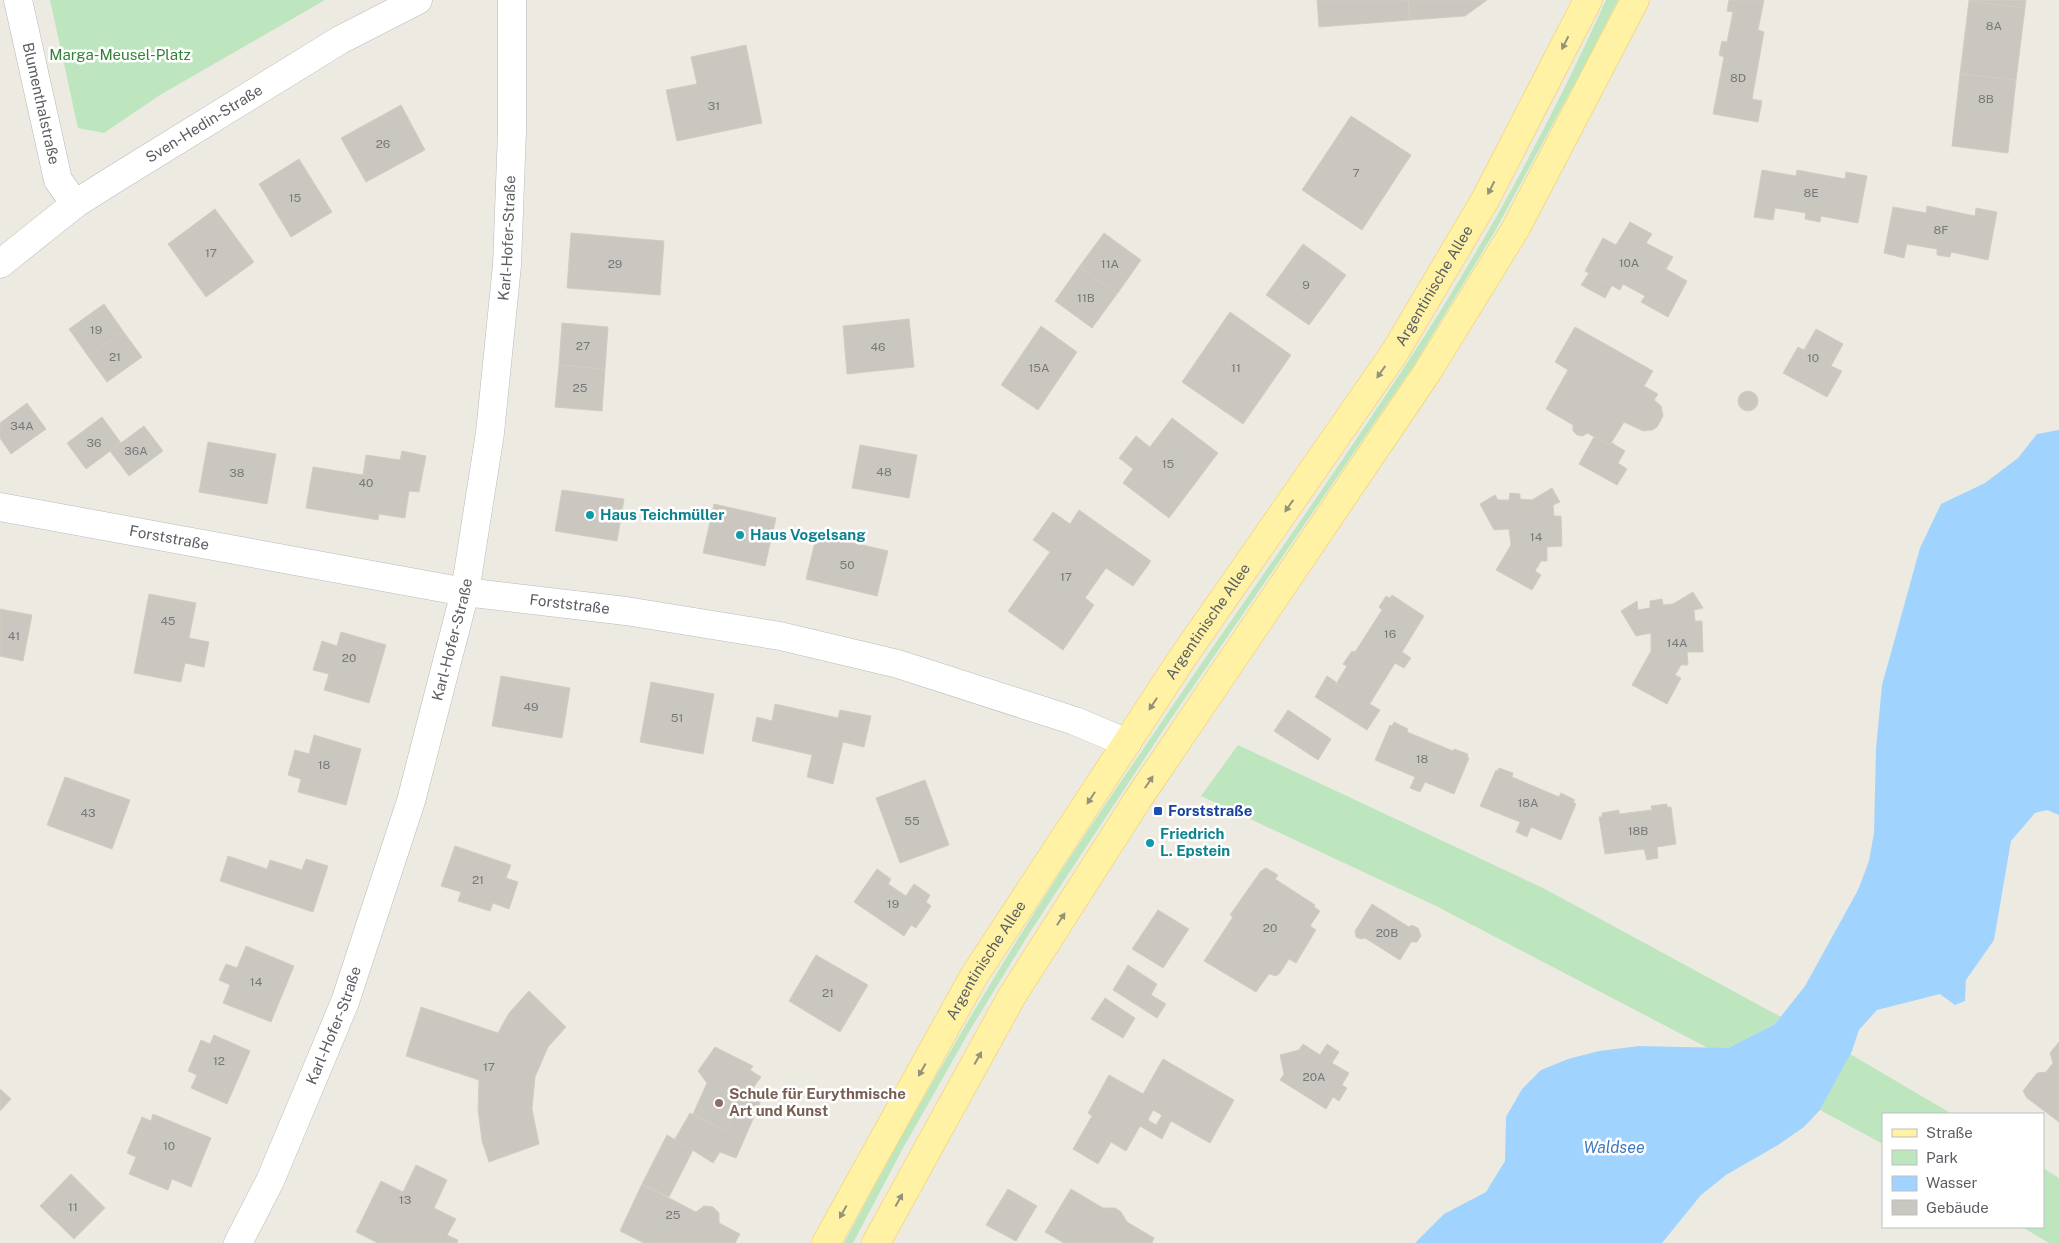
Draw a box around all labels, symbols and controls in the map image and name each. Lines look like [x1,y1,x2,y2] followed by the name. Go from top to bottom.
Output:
[1986,19,2003,33] house number: 8A
[1561,36,1569,51] one-way arrow
[20,41,63,166] street label: Blumenthalstraße
[49,46,191,63] park label: Marga-Meusel-Platz
[1730,71,1746,85] house number: 8D
[142,81,265,166] street label: Sven-Hedin-Straße
[1978,92,1994,106] house number: 8B
[708,99,720,113] house number: 31
[376,137,390,151] house number: 26
[1352,166,1360,180] house number: 7
[494,175,518,301] street label: Karl-Hofer-Straße
[1487,181,1495,195] one-way arrow
[1803,186,1819,200] house number: 8E
[289,191,302,205] house number: 15
[1392,222,1476,349] street label: Argentinische Allee
[1934,223,1948,237] house number: 8F
[205,246,217,260] house number: 17
[1619,256,1640,270] house number: 10A
[608,257,622,271] house number: 29
[1101,257,1120,271] house number: 11A
[1302,278,1310,292] house number: 9
[1077,291,1095,305] house number: 11B
[90,323,102,337] house number: 19
[576,339,590,353] house number: 27
[870,340,886,354] house number: 46
[109,350,121,364] house number: 21
[1807,351,1819,365] house number: 10
[1028,361,1050,375] house number: 15A
[1231,361,1241,375] house number: 11
[1376,366,1386,379] one-way arrow
[573,381,588,395] house number: 25
[10,419,34,433] house number: 34A
[87,436,101,450] house number: 36
[124,444,148,458] house number: 36A
[1162,457,1175,471] house number: 15
[876,465,892,479] house number: 48
[229,466,245,480] house number: 38
[359,476,373,490] house number: 40
[1284,499,1294,513] one-way arrow
[600,506,724,523] place label: Haus Teichmüller
[584,509,596,521] marker: Haus Teichmüller
[128,522,211,553] street label: Forststraße
[750,526,866,543] place label: Haus Vogelsang
[734,529,746,541] marker: Haus Vogelsang
[1530,530,1543,544] house number: 14
[839,558,855,572] house number: 50
[1162,560,1253,682] street label: Argentinische Allee
[1060,570,1072,584] house number: 17
[428,577,475,702] street label: Karl-Hofer-Straße
[529,591,611,617] street label: Forststraße
[160,614,176,628] house number: 45
[1384,627,1396,641] house number: 16
[8,629,20,643] house number: 41
[1667,636,1688,650] house number: 14A
[342,651,356,665] house number: 20
[1148,697,1157,711] one-way arrow
[523,700,539,714] house number: 49
[671,711,683,725] house number: 51
[1416,752,1429,766] house number: 18
[318,758,331,772] house number: 18
[1145,775,1154,789] one-way arrow
[1086,791,1095,805] one-way arrow
[1517,796,1539,810] house number: 18A
[1168,802,1252,819] place label: Forststraße
[1152,805,1164,817] marker: Forststraße
[80,806,96,820] house number: 43
[904,814,920,828] house number: 55
[1628,824,1648,838] house number: 18B
[1160,825,1230,859] place label: Friedrich L. Epstein
[1144,837,1156,849] marker: Friedrich L. Epstein
[472,873,484,887] house number: 21
[887,897,899,911] house number: 19
[943,897,1029,1022] street label: Argentinische Allee
[1057,912,1066,925] one-way arrow
[1263,921,1277,935] house number: 20
[1376,926,1398,940] house number: 20B
[302,964,364,1087] street label: Karl-Hofer-Straße
[250,975,263,989] house number: 14
[822,986,834,1000] house number: 21
[973,1051,982,1065] one-way arrow
[213,1054,225,1068] house number: 12
[483,1060,495,1074] house number: 17
[918,1063,926,1077] one-way arrow
[1302,1070,1326,1084] house number: 20A
[729,1085,906,1119] place label: Schule für Eurythmische Art und Kunst
[713,1097,725,1109] marker: Schule für Eurythmische Art und Kunst
[1882,1113,2044,1228] legend
[1926,1124,1973,1141] text: Straße
[1583,1138,1645,1157] water label: Waldsee
[163,1139,175,1153] house number: 10
[1926,1149,1958,1166] text: Park
[1926,1174,1978,1191] text: Wasser
[399,1193,411,1207] house number: 13
[895,1193,903,1208] one-way arrow
[1926,1199,1989,1216] text: Gebäude
[68,1200,78,1214] house number: 11
[839,1205,847,1219] one-way arrow
[666,1208,681,1222] house number: 25

